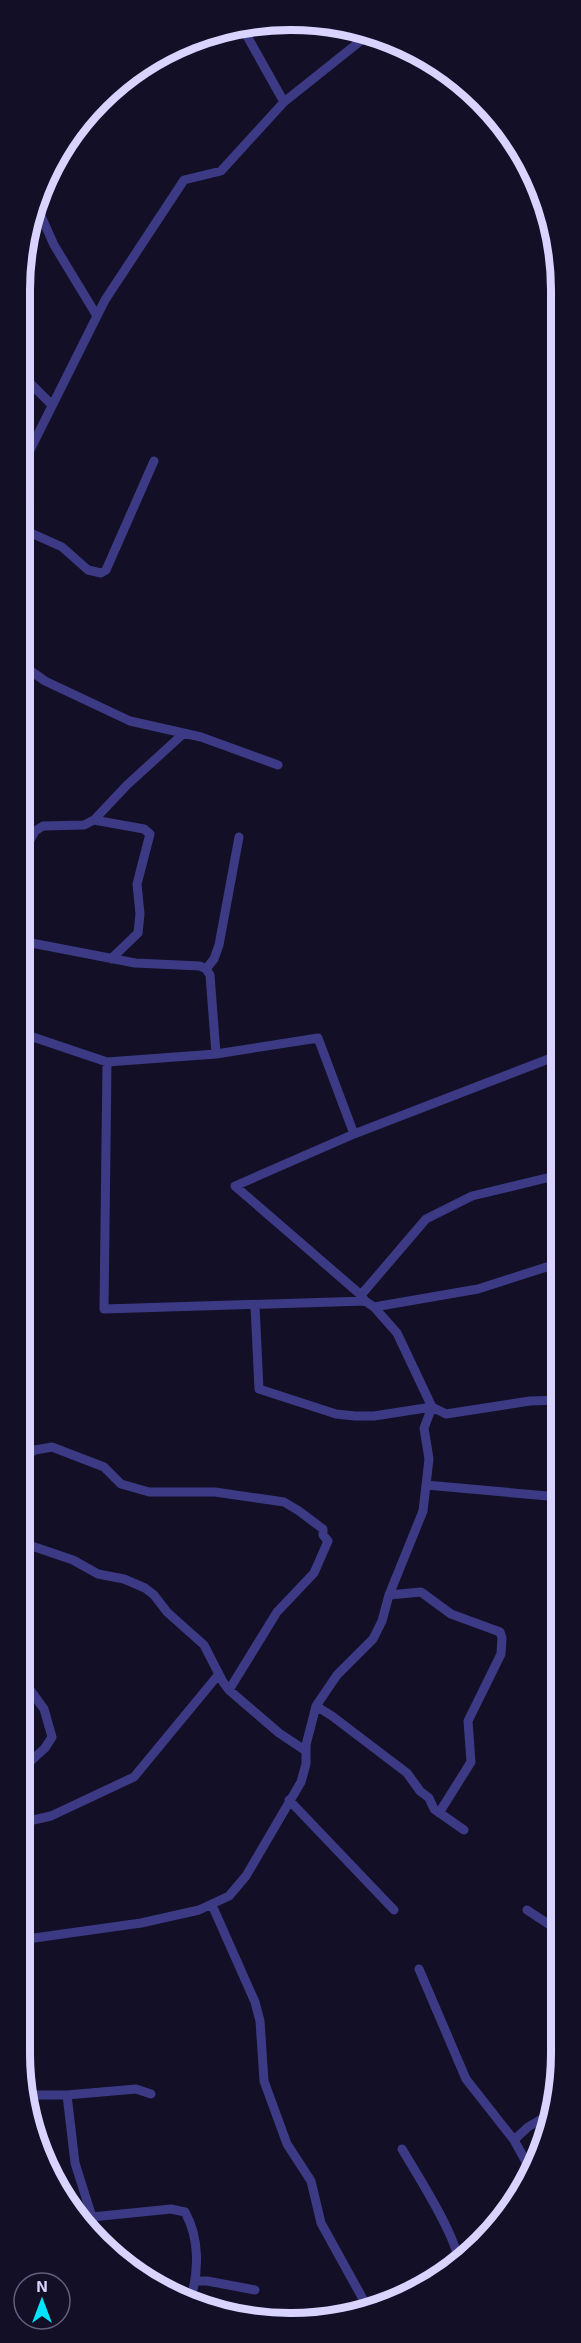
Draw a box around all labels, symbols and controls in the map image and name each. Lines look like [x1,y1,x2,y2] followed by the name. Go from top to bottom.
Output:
[12,2271,72,2331] north arrow
[36,2276,48,2295] text: N

